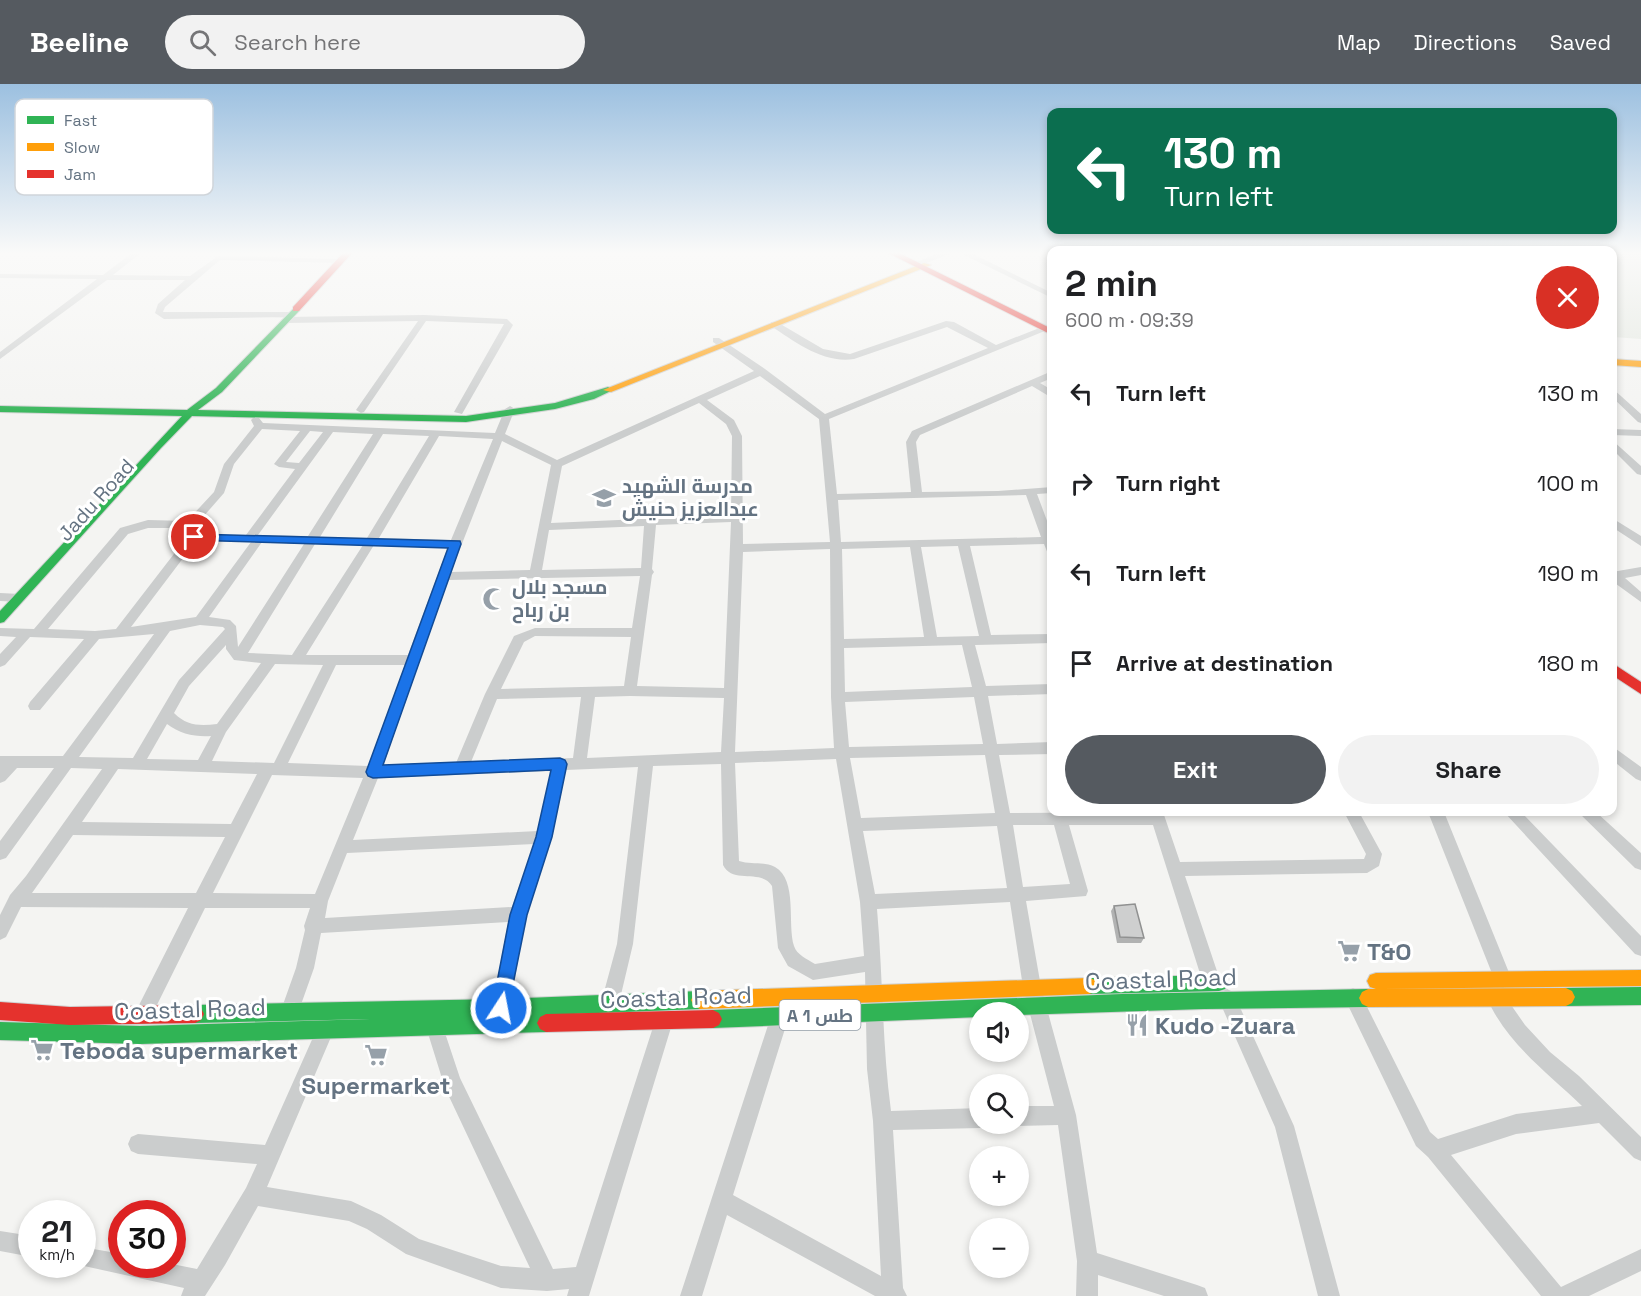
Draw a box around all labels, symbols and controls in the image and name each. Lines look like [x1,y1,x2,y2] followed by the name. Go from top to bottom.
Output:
[165,15,585,69] search box
[30,24,129,60] text: Beeline
[186,26,219,59] icon: search
[234,28,361,56] text: Search here
[1337,29,1381,56] text: Map
[1414,29,1517,56] text: Directions
[1550,29,1611,56] text: Saved
[15,99,213,195] legend
[64,110,97,131] text: Fast
[1164,127,1282,180] text: 130 m
[1065,132,1143,210] icon: left
[64,137,100,158] text: Slow
[64,164,96,185] text: Jam
[1164,179,1274,214] text: Turn left
[1065,261,1158,307] text: 2 min
[1536,266,1599,329] button: close
[1065,307,1194,333] text: 600 m · 09:39
[1065,377,1098,410] icon: left
[1116,379,1206,407] text: Turn left
[1538,379,1599,407] text: 130 m
[52,453,140,547] street label: Jadu Road
[1065,467,1098,500] icon: right
[1116,469,1221,497] text: Turn right
[1537,469,1599,497] text: 100 m
[622,473,759,522] place label: مدرسة الشهيد عبدالعزيز حنيش
[591,485,617,511] school or university icon: مدرسة الشهيد عبدالعزيز حنيش
[168,511,219,562] pin
[177,520,210,553] icon: arrive
[1065,557,1098,590] icon: left
[1116,559,1206,587] text: Turn left
[1538,559,1599,587] text: 190 m
[512,574,607,624] place label: مسجد بلال بن رباح
[481,586,507,612] mosque icon: مسجد بلال بن رباح
[1065,647,1098,680] icon: arrive
[1116,649,1333,677] text: Arrive at destination
[1537,649,1599,677] text: 180 m
[1065,735,1326,804] button: Exit
[1338,735,1599,804] button: Share
[1367,936,1412,967] place label: T&O
[1336,938,1362,964] supermarket icon: T&O
[1084,961,1238,997] street label: Coastal Road
[469,976,533,1040] position arrow
[599,979,753,1015] street label: Coastal Road
[113,991,267,1027] street label: Coastal Road
[780,1000,860,1030] road number: A 1 طس
[969,1002,1029,1278] map controls
[969,1002,1029,1062] button: sound
[1155,1010,1296,1041] place label: Kudo -Zuara
[1124,1012,1150,1038] restaurant icon: Kudo -Zuara
[60,1035,298,1066] place label: Teboda supermarket
[29,1037,55,1063] supermarket icon: Teboda supermarket
[363,1042,389,1068] supermarket icon: Supermarket
[301,1070,451,1101] place label: Supermarket
[969,1074,1029,1134] button: search
[969,1146,1029,1206] button: +
[108,1200,186,1278] speed limit sign: 30
[41,1212,73,1251] text: 21
[969,1218,1029,1278] button: −
[39,1245,75,1264] text: km/h

